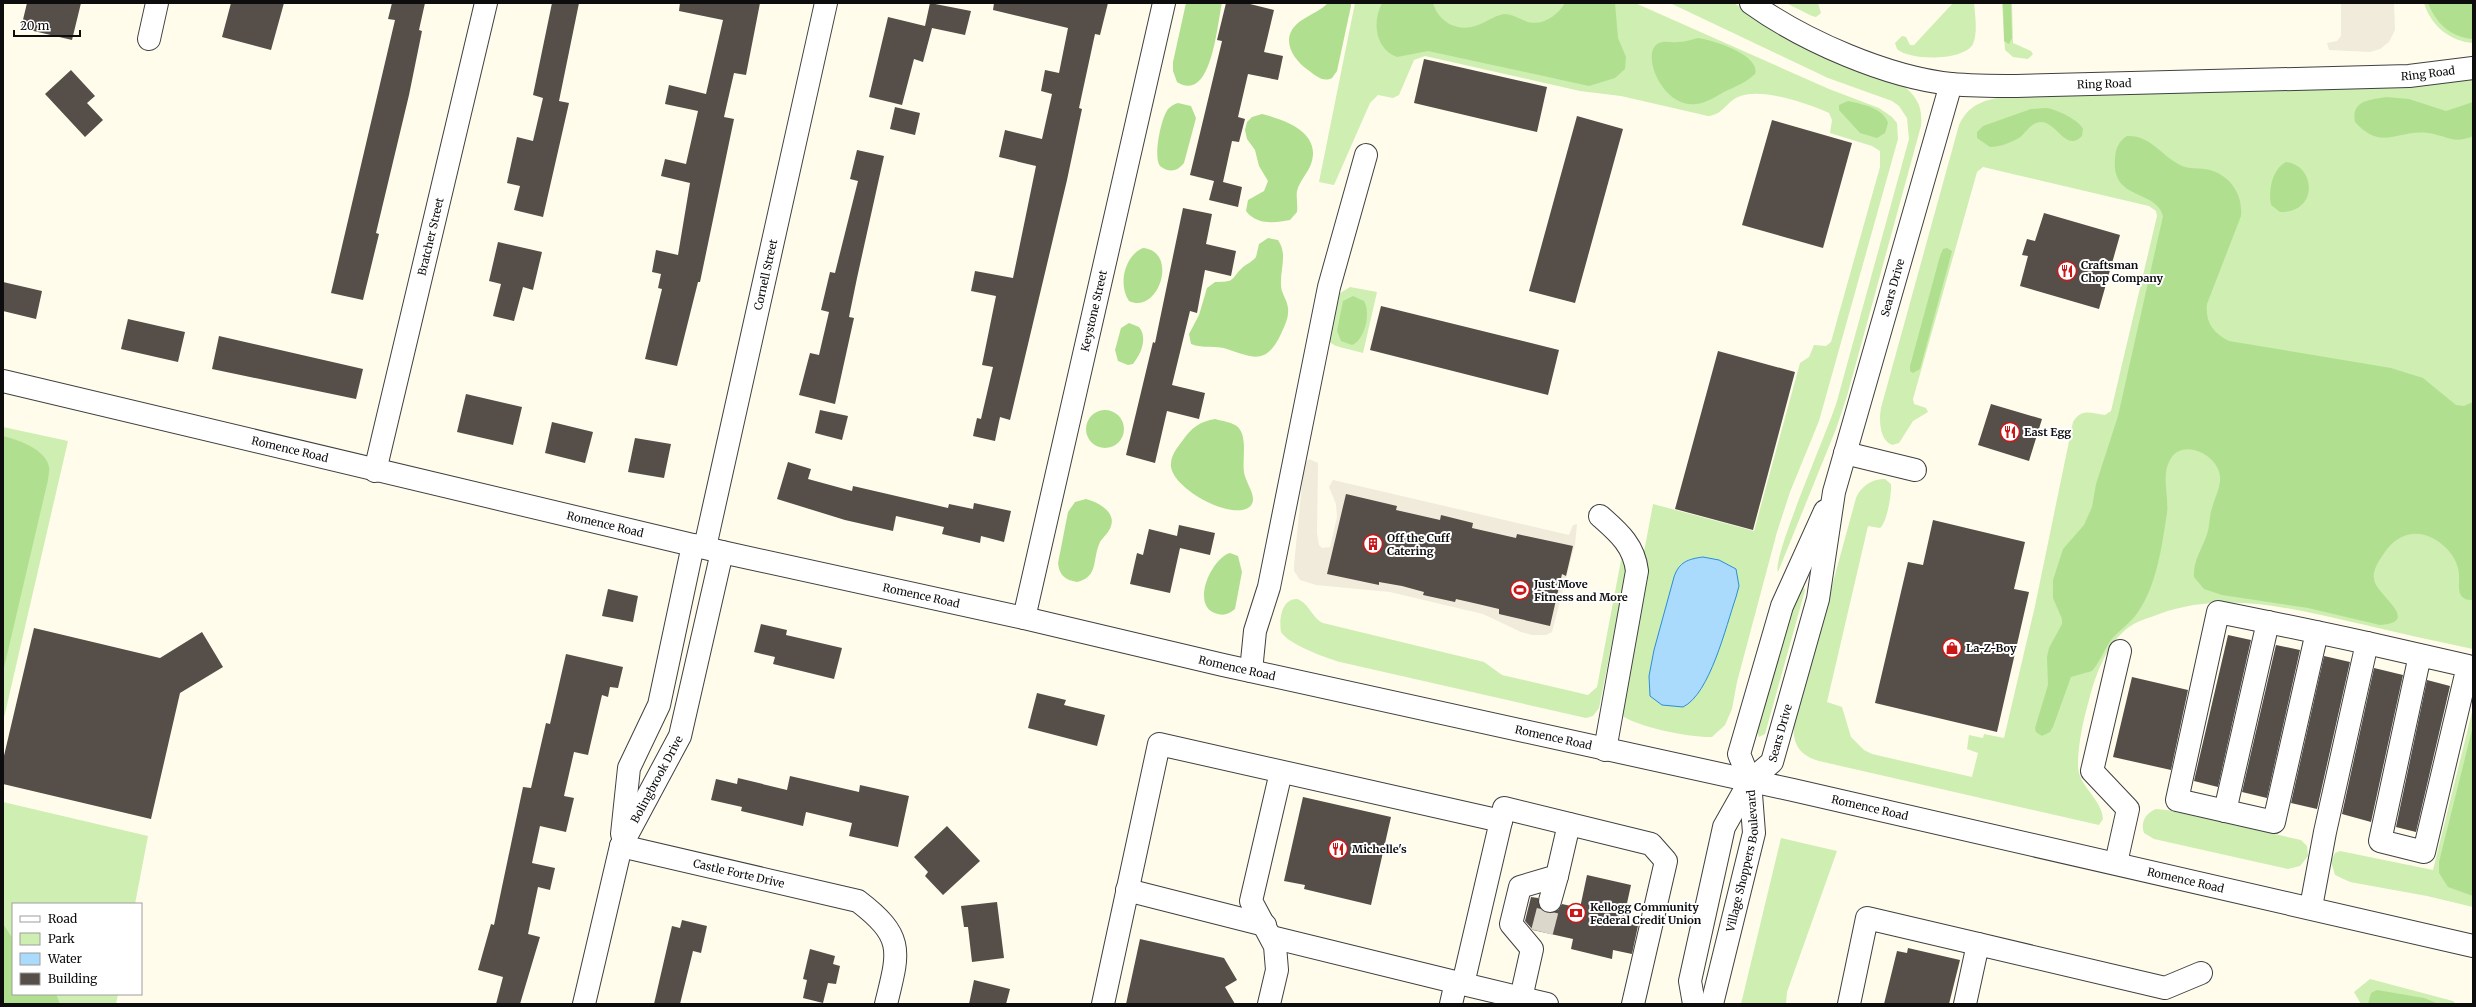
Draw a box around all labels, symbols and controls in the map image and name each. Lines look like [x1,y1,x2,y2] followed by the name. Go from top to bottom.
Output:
[14,12,80,38] scale bar
[20,18,49,33] text: 20 m
[2401,63,2456,83] street label: Ring Road
[2077,76,2132,91] street label: Ring Road
[415,195,447,277] street label: Bratcher Street
[751,237,780,311] street label: Cornell Street
[1878,257,1908,318] street label: Sears Drive
[2081,258,2164,285] place label: Craftsman Chop Company
[2056,260,2078,282] restaurant icon: Craftsman Chop Company
[1078,268,1110,353] street label: Keystone Street
[1999,421,2021,443] restaurant icon: East Egg
[2024,425,2071,439] place label: East Egg
[250,433,330,465] street label: Romence Road
[565,508,645,540] street label: Romence Road
[1387,531,1450,558] place label: Off the Cuff Catering
[1362,533,1384,555] building icon: Off the Cuff Catering
[1533,577,1628,604] place label: Just Move Fitness and More
[1509,579,1531,601] sports icon: Just Move Fitness and More
[881,580,961,611] street label: Romence Road
[1941,637,1963,659] shop icon: La-Z-Boy
[1966,641,2017,655] place label: La-Z-Boy
[1197,652,1277,683] street label: Romence Road
[1765,702,1795,764] street label: Sears Drive
[1514,722,1594,753] street label: Romence Road
[628,733,686,825] street label: Bolingbrook Drive
[1723,789,1761,934] street label: Village Shoppers Boulevard
[1830,792,1910,823] street label: Romence Road
[1327,838,1349,860] restaurant icon: Michelle's
[1352,842,1407,856] place label: Michelle's
[692,856,786,891] street label: Castle Forte Drive
[2146,864,2226,896] street label: Romence Road
[1590,900,1702,927] place label: Kellogg Community Federal Credit Union
[1565,902,1587,924] bank icon: Kellogg Community Federal Credit Union
[12,903,142,995] legend
[48,911,77,926] text: Road
[48,931,75,946] text: Park
[47,951,83,966] text: Water
[48,971,98,986] text: Building

